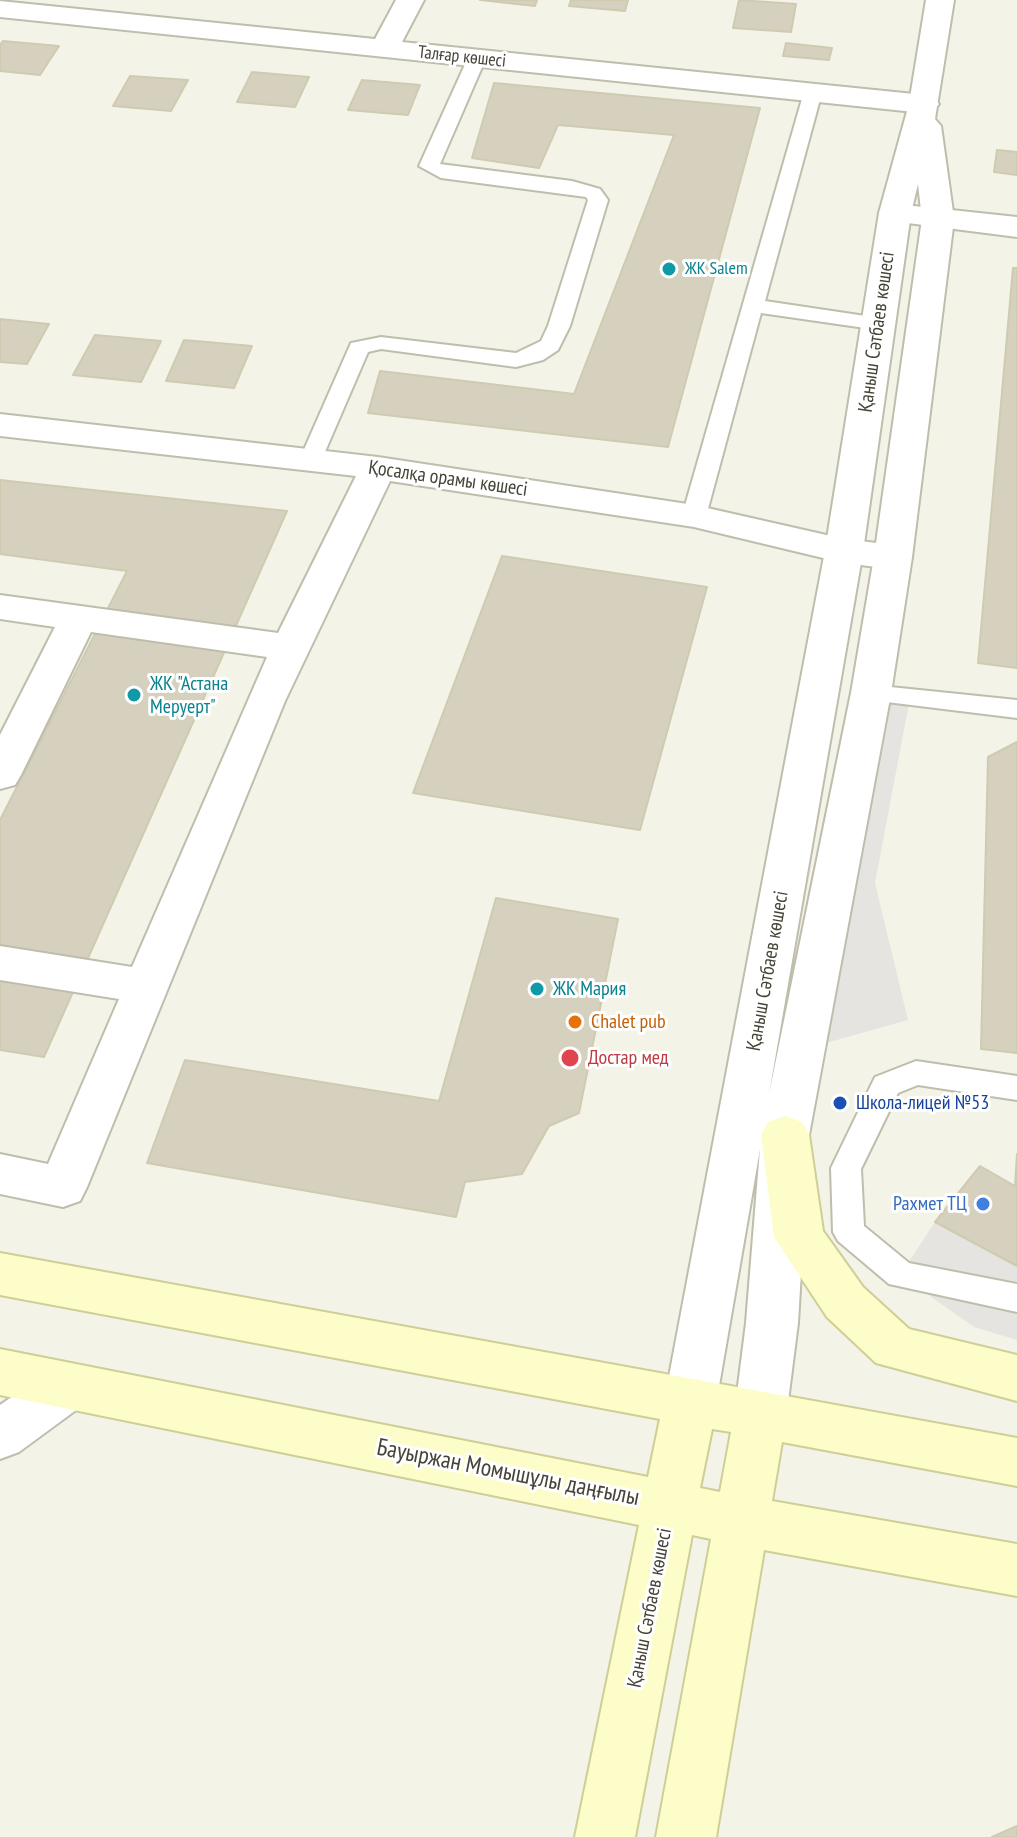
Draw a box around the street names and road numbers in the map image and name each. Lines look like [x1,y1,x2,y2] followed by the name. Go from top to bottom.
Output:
[417,42,507,72] street label: Талғар көшесі
[854,250,900,414] street label: Қаныш Сәтбаев көшесі
[367,456,529,502] street label: Қосалқа орамы көшесі
[742,889,794,1053] street label: Қаныш Сәтбаев көшесі
[374,1433,642,1513] street label: Бауыржан Момышұлы даңғылы
[623,1526,677,1690] street label: Қаныш Сәтбаев көшесі

